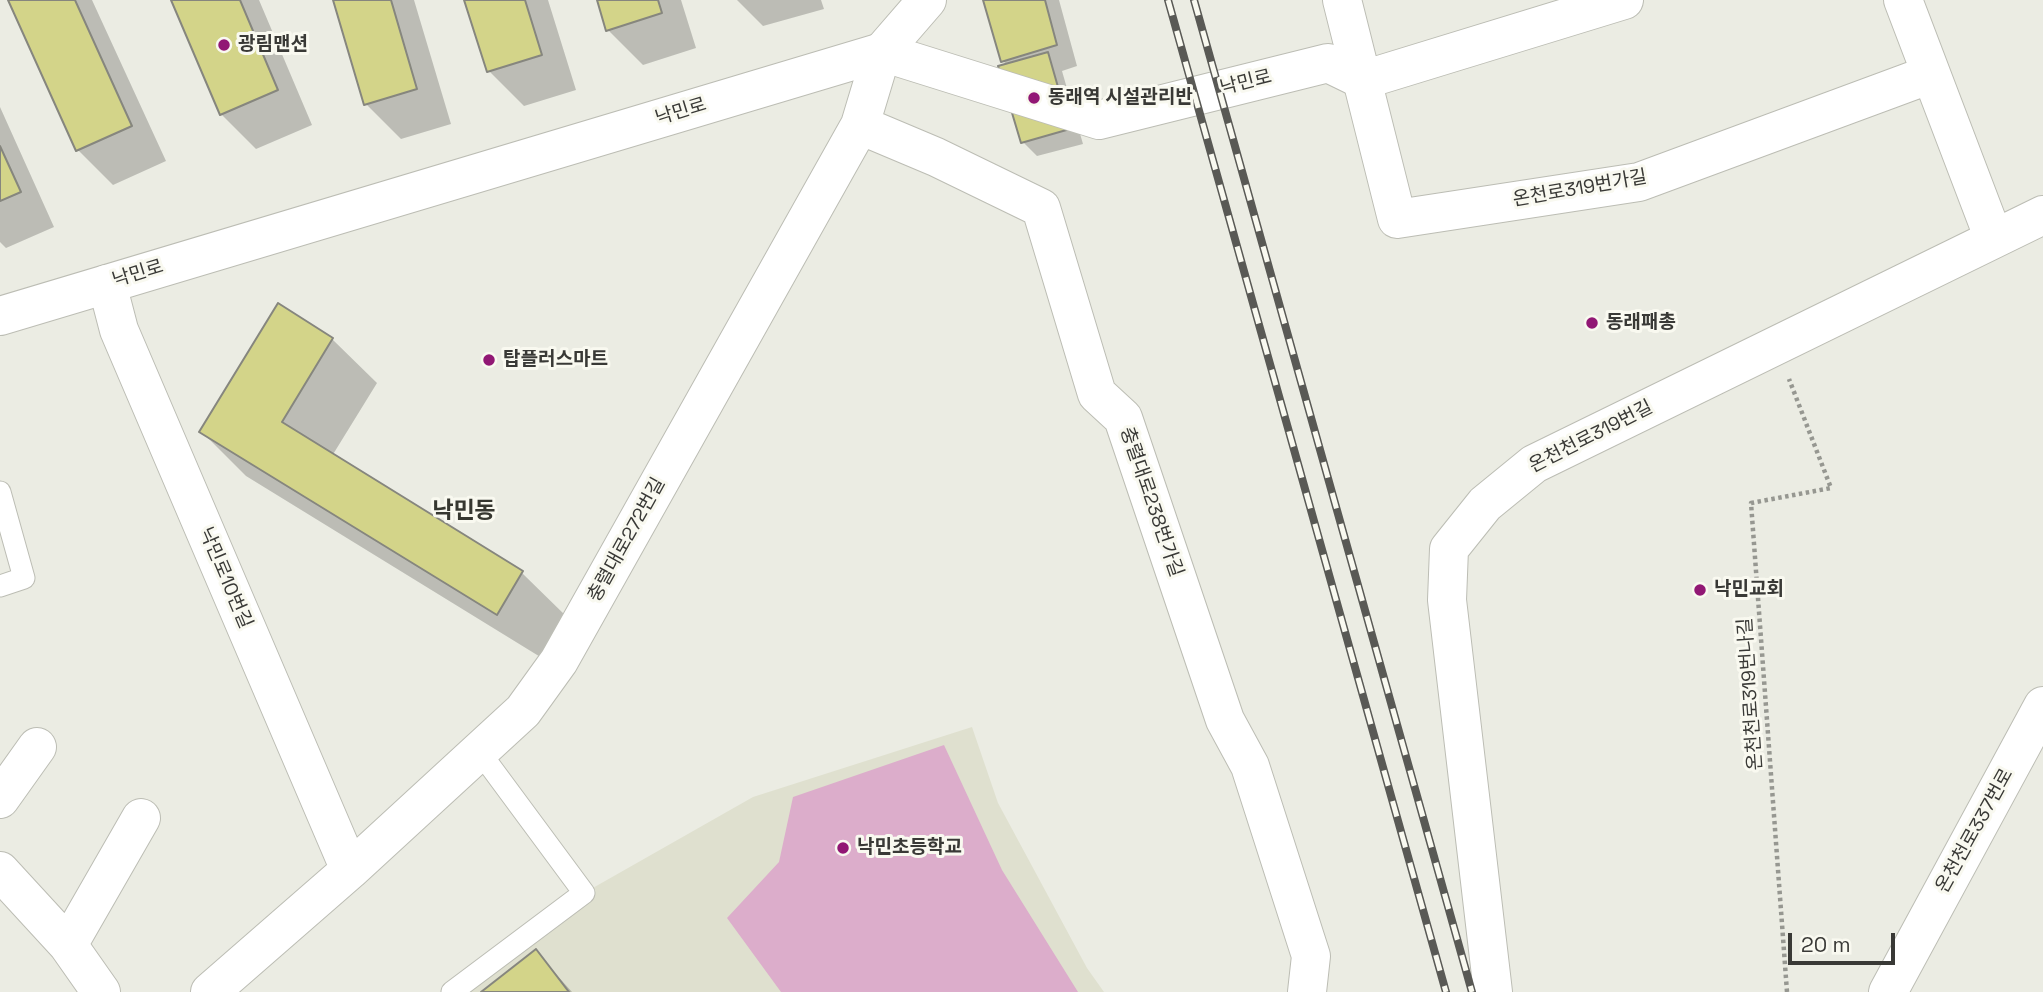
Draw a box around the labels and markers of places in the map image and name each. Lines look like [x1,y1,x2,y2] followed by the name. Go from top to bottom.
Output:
[238,34,308,56] place label: 광림맨션
[216,37,232,53] marker: 광림맨션
[1048,87,1193,109] place label: 동래역 시설관리반
[1026,90,1042,106] marker: 동래역 시설관리반
[1606,312,1676,334] place label: 동래패총
[1584,315,1600,331] marker: 동래패총
[503,349,608,371] place label: 탑플러스마트
[481,352,497,368] marker: 탑플러스마트
[1714,579,1784,601] place label: 낙민교회
[1692,582,1708,598] marker: 낙민교회
[857,837,962,859] place label: 낙민초등학교
[835,840,851,856] marker: 낙민초등학교

